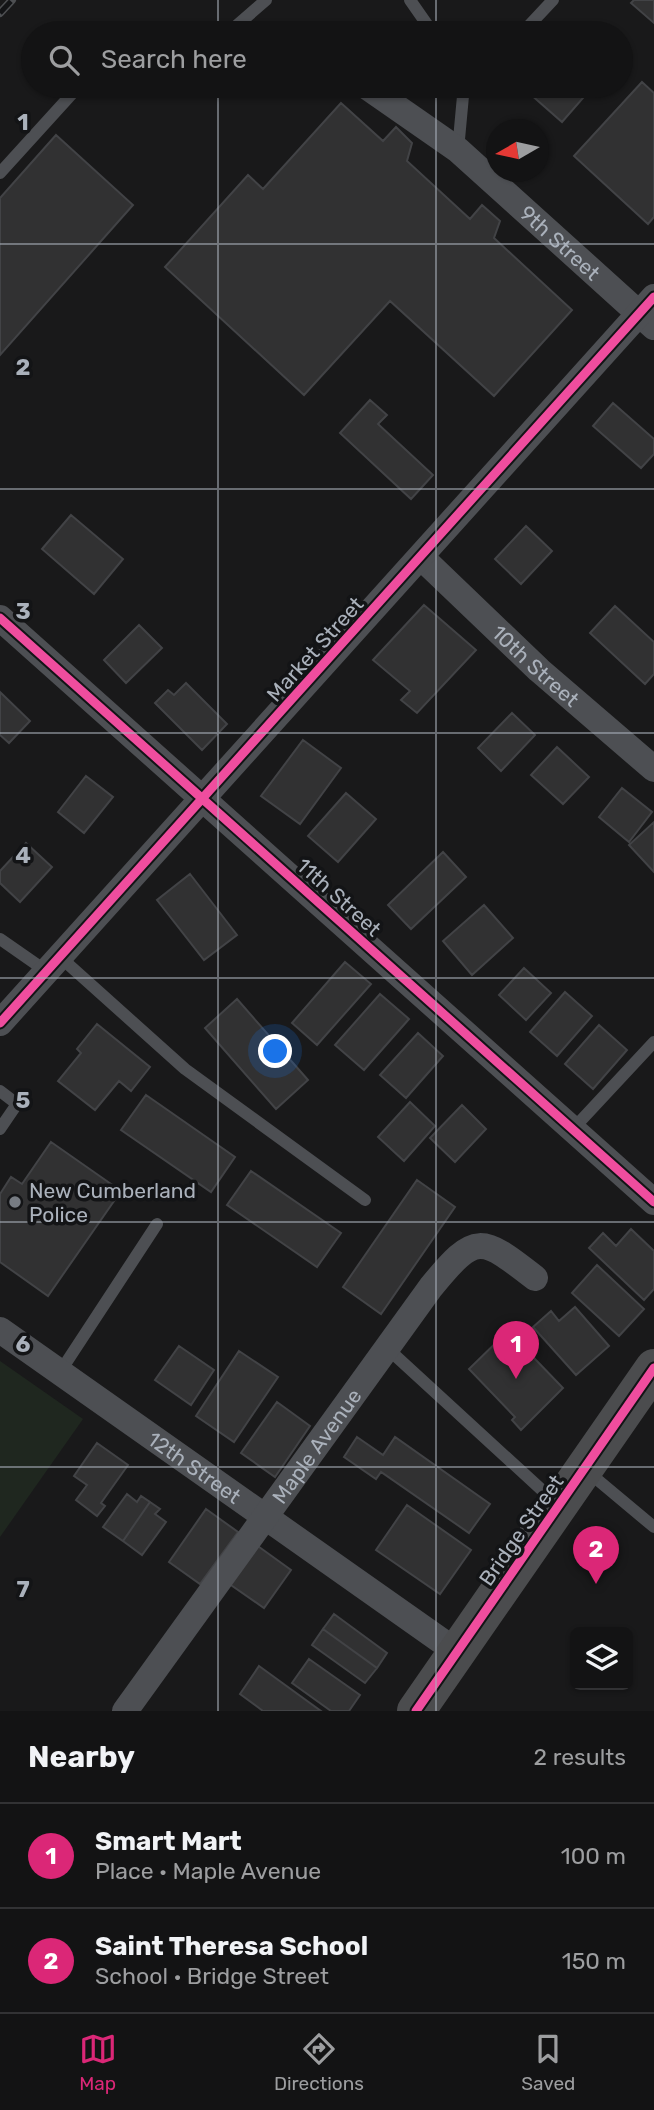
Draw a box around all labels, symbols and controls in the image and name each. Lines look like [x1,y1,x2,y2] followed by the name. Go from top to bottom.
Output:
[21,21,633,98] search box
[45,41,83,79] icon: search
[101,44,247,75] text: Search here
[17,108,29,136] text: 1
[486,119,549,182] north arrow
[515,200,606,285] street label: 9th Street
[16,353,30,381] text: 2
[261,591,369,707] street label: Market Street
[15,597,31,625] text: 3
[487,619,584,712] street label: 10th Street
[15,841,31,869] text: 4
[292,853,386,941] street label: 11th Street
[258,1034,292,1068] your location
[16,1086,31,1114] text: 5
[29,1178,196,1227] place label: New Cumberland Police
[7,1194,23,1210] marker: New Cumberland Police
[493,1321,539,1379] pin: 1
[16,1330,31,1358] text: 6
[266,1383,366,1508] street label: Maple Avenue
[143,1426,246,1508] street label: 12th Street
[474,1470,568,1590] street label: Bridge Street
[573,1526,619,1584] pin: 2
[16,1575,30,1603] text: 7
[570,1627,633,1690] map controls
[570,1627,633,1690] button: layers
[28,1739,135,1775] text: Nearby
[534,1743,626,1771] text: 2 results
[95,1826,242,1857] text: Smart Mart
[45,1842,57,1870] text: 1
[561,1842,626,1870] text: 100 m
[95,1857,321,1885] text: Place · Maple Avenue
[95,1931,368,1962] text: Saint Theresa School
[44,1947,58,1975] text: 2
[562,1947,626,1975] text: 150 m
[95,1962,329,1990] text: School · Bridge Street
[79,2030,117,2095] tab: Map
[274,2030,364,2095] tab: Directions
[521,2030,575,2095] tab: Saved

